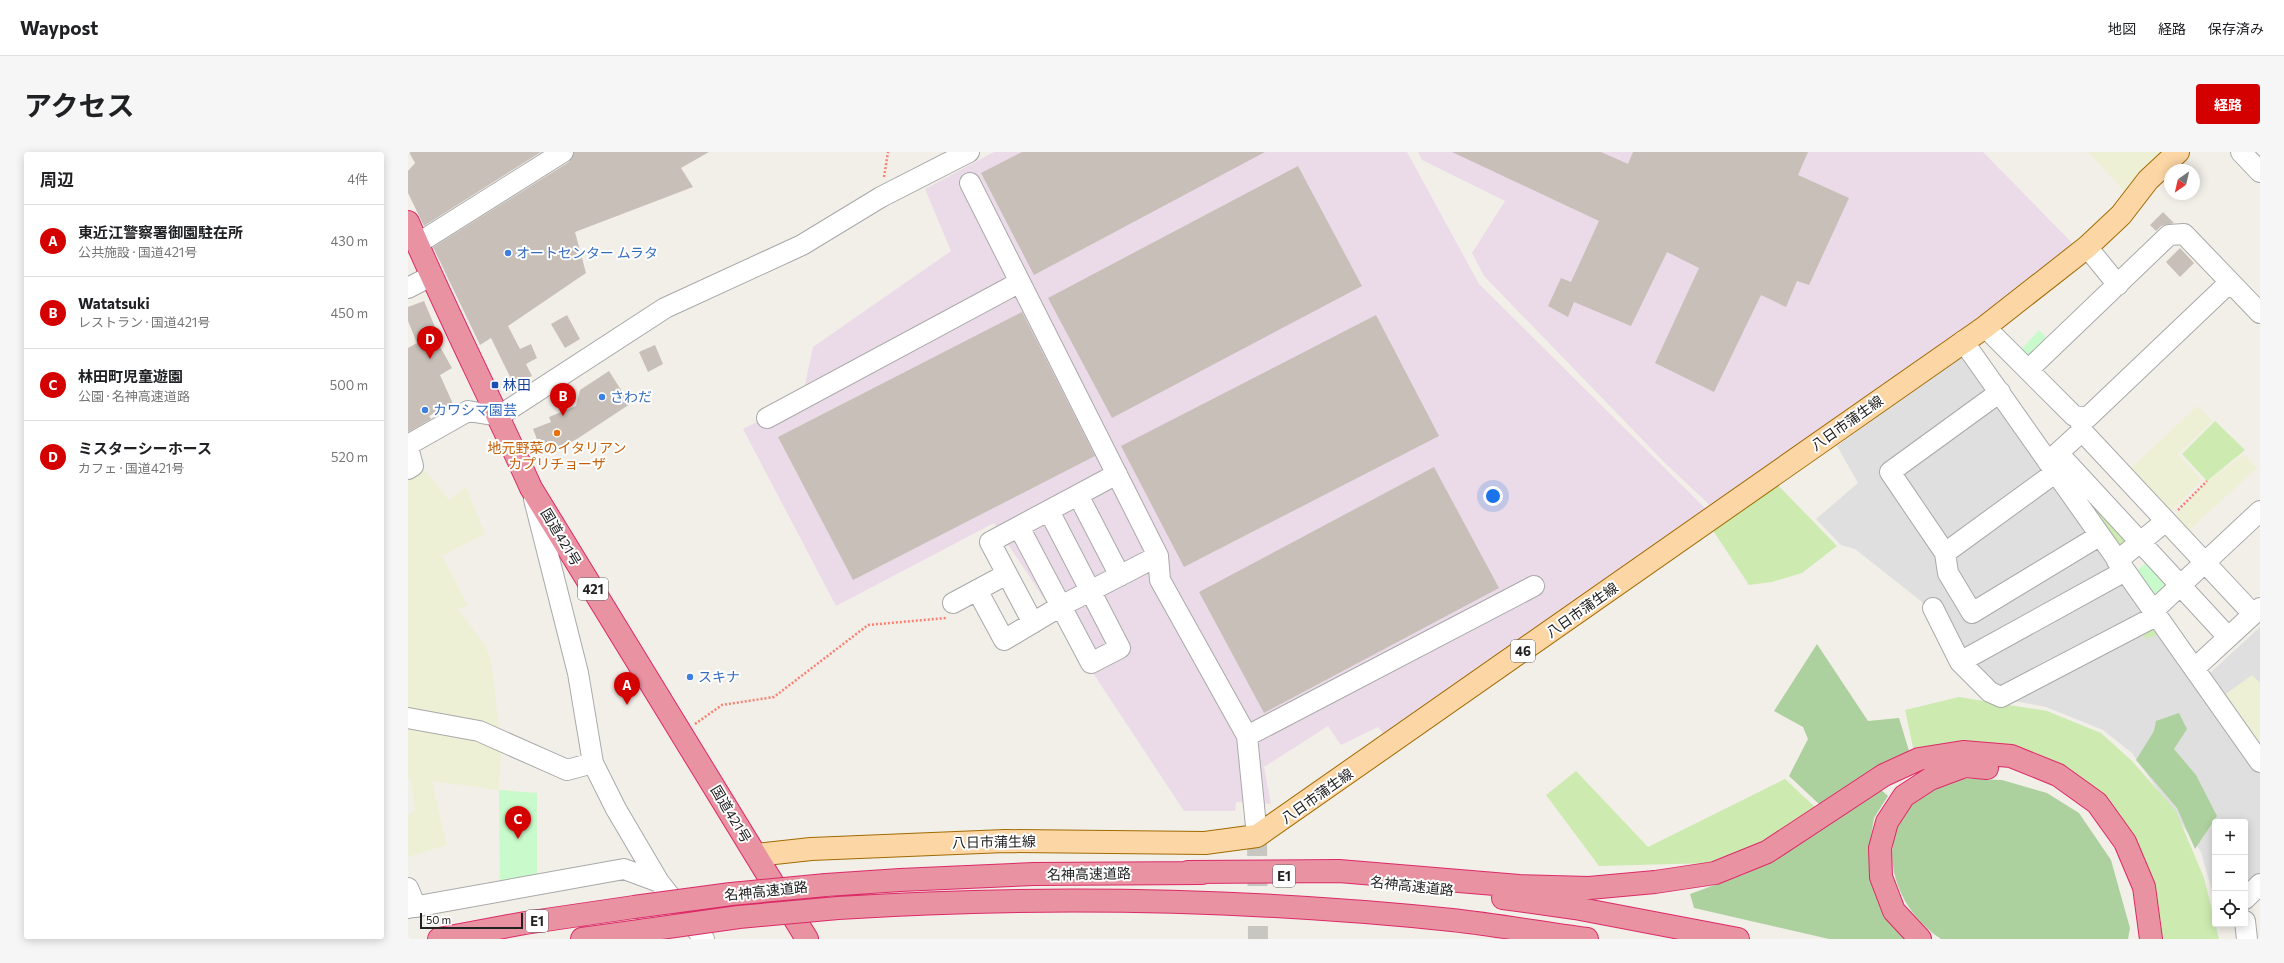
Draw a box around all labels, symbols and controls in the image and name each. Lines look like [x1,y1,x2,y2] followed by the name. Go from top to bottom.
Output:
[20,16,98,39] text: Waypost
[2108,20,2136,37] text: 地図
[2158,20,2186,37] text: 経路
[2208,20,2264,37] text: 保存済み
[2196,84,2260,124] button: 経路
[24,88,135,122] text: アクセス
[2164,164,2200,200] north arrow
[40,169,74,190] text: 周辺
[347,171,368,187] text: 4件
[78,223,243,241] text: 東近江警察署御園駐在所
[48,233,58,249] text: A
[330,233,368,249] text: 430 m
[78,244,197,260] text: 公共施設 · 国道421号
[516,244,658,261] place label: オートセンター ムラタ
[503,248,513,258] marker: オートセンター ムラタ
[78,294,150,312] text: Watatsuki
[49,305,57,321] text: B
[330,305,368,321] text: 450 m
[78,314,210,330] text: レストラン · 国道421号
[417,326,443,359] pin: D
[78,367,183,385] text: 林田町児童遊園
[503,376,531,393] place label: 林田
[49,377,57,393] text: C
[330,377,368,393] text: 500 m
[490,380,500,390] marker: 林田
[550,383,576,416] pin: B
[78,388,190,404] text: 公園 · 名神高速道路
[610,388,652,405] place label: さわだ
[597,392,607,402] marker: さわだ
[1807,392,1886,454] street label: 八日市蒲生線
[433,401,517,418] place label: カワシマ園芸
[420,405,430,415] marker: カワシマ園芸
[552,428,562,438] marker: 地元野菜のイタリアン カプリチョーザ
[78,439,212,457] text: ミスターシーホース
[488,439,626,472] place label: 地元野菜のイタリアン カプリチョーザ
[48,449,58,465] text: D
[331,449,368,465] text: 520 m
[78,460,184,476] text: カフェ · 国道421号
[1483,486,1503,506] your location
[538,505,585,569] street label: 国道421号
[578,578,608,600] road number: 421
[1542,579,1621,641] street label: 八日市蒲生線
[1511,640,1535,662] road number: 46
[698,668,740,685] place label: スキナ
[614,672,640,705] pin: A
[685,672,695,682] marker: スキナ
[1277,765,1356,827] street label: 八日市蒲生線
[708,782,755,846] street label: 国道421号
[505,806,531,839] pin: C
[2212,819,2248,927] map controls
[2212,819,2248,855] button: +
[952,832,1036,851] street label: 八日市蒲生線
[2212,855,2248,891] button: −
[1047,864,1131,883] street label: 名神高速道路
[1273,865,1295,887] road number: E1
[1369,873,1455,898] street label: 名神高速道路
[723,878,809,903] street label: 名神高速道路
[2212,891,2248,927] button: locate
[526,910,548,932] road number: E1
[420,911,523,930] scale bar
[426,913,451,926] text: 50 m

